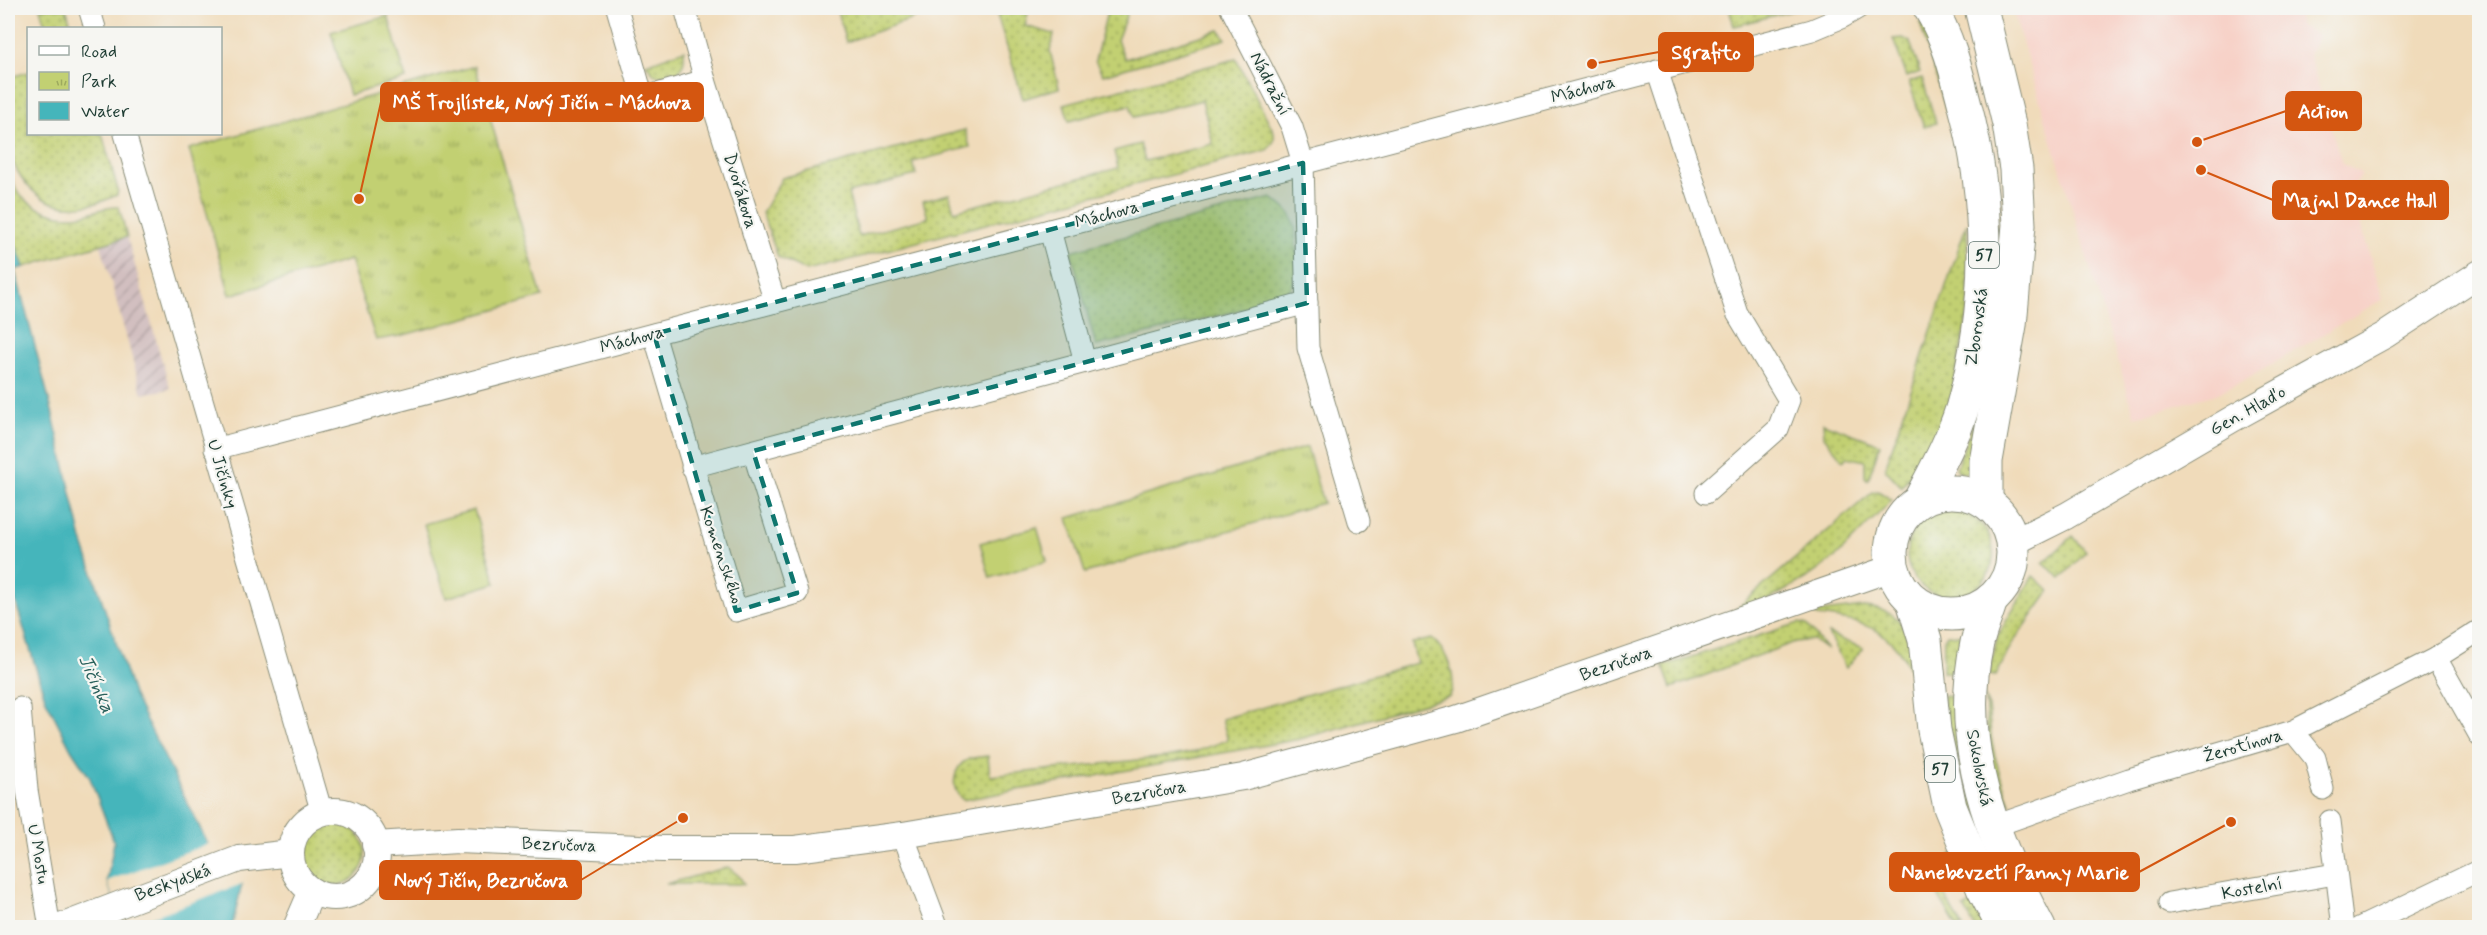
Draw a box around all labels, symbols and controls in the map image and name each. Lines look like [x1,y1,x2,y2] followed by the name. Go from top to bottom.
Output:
[27,27,222,135] legend
[1659,33,1753,71] callout: Sgrafito
[81,40,117,64] text: Road
[1671,40,1741,69] text: Sgrafito
[1244,48,1296,120] street label: Nádražní
[81,70,117,94] text: Park
[1548,70,1618,110] street label: Máchova
[381,83,703,121] callout: MŠ Trojlístek, Nový Jičín - Máchova
[392,90,692,117] text: MŠ Trojlístek, Nový Jičín - Máchova
[2286,92,2361,130] callout: Action
[2298,99,2348,126] text: Action
[81,100,130,124] text: Water
[717,150,763,232] street label: Dvořákova
[2273,181,2448,219] callout: Majnl Dance Hall
[2283,188,2437,215] text: Majnl Dance Hall
[1072,195,1142,235] street label: Máchova
[1969,242,1999,268] road number: 57
[1960,286,1994,368] street label: Zborovská
[597,320,667,360] street label: Máchova
[2206,380,2290,442] street label: Gen. Hlaďo
[201,437,243,511] street label: U Jičínky
[693,503,749,607] street label: Komenského
[1577,640,1655,688] street label: Bezručova
[71,650,121,718] water label: Jičínka
[2201,723,2285,769] street label: Žerotínova
[1960,727,1998,809] street label: Sokolovská
[1925,756,1955,782] road number: 57
[1110,775,1188,811] street label: Bezručova
[21,822,55,886] street label: U Mostu
[521,832,597,858] street label: Bezručova
[1890,853,2139,891] callout: Nanebevzetí Panny Marie
[132,858,214,908] street label: Beskydská
[1901,860,2129,887] text: Nanebevzetí Panny Marie
[380,861,581,899] callout: Nový Jičín, Bezručova
[394,868,568,895] text: Nový Jičín, Bezručova
[2220,872,2284,906] street label: Kostelní

